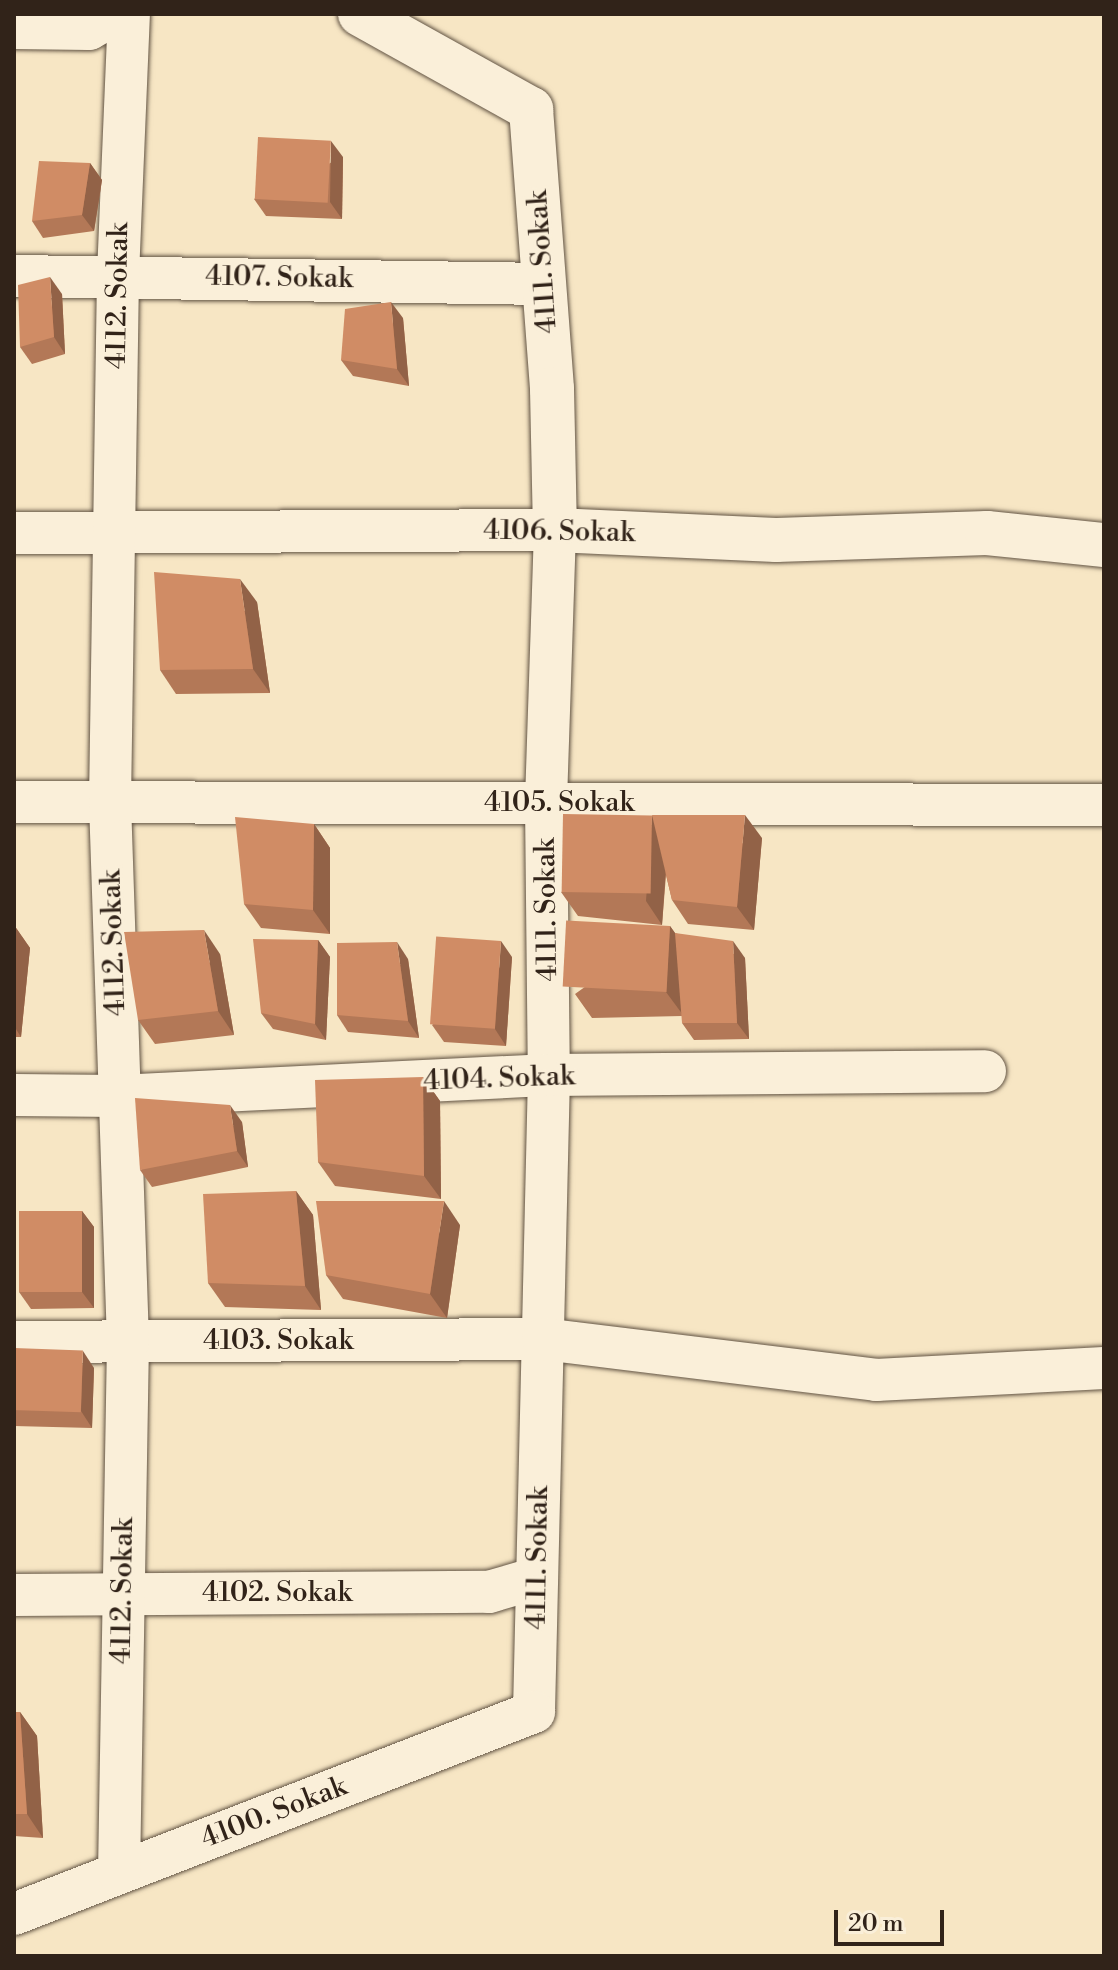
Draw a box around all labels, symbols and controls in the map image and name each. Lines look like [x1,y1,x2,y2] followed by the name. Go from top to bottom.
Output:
[521,189,565,335] street label: 4111. Sokak
[100,223,136,369] street label: 4112. Sokak
[205,260,353,296] street label: 4107. Sokak
[483,514,635,550] street label: 4106. Sokak
[484,786,634,820] street label: 4105. Sokak
[529,838,565,982] street label: 4111. Sokak
[95,869,133,1017] street label: 4112. Sokak
[423,1060,575,1098] street label: 4104. Sokak
[203,1324,353,1358] street label: 4103. Sokak
[520,1486,556,1630] street label: 4111. Sokak
[105,1518,141,1664] street label: 4112. Sokak
[202,1576,352,1610] street label: 4102. Sokak
[196,1770,352,1856] street label: 4100. Sokak
[838,1894,948,1944] scale bar
[848,1909,904,1939] text: 20 m

